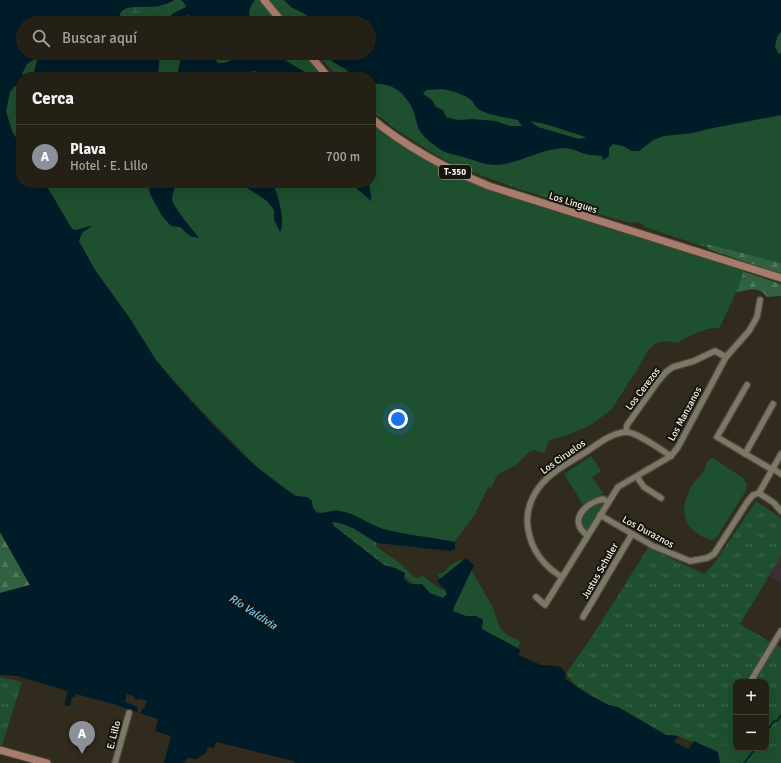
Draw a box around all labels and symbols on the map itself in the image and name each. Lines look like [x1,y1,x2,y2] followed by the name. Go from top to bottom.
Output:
[439,165,471,179] road number: T-350
[547,190,599,216] street label: Los Lingues
[623,365,663,413] street label: Los Cerezos
[666,384,705,443] street label: Los Manzanos
[388,409,408,429] your location
[538,437,588,477] street label: Los Ciruelos
[620,513,676,551] street label: Los Duraznos
[579,541,621,601] street label: Justus Schuler
[227,592,280,633] water label: Río Valdivia
[104,719,124,751] street label: E. Lillo
[69,721,95,754] pin: A

